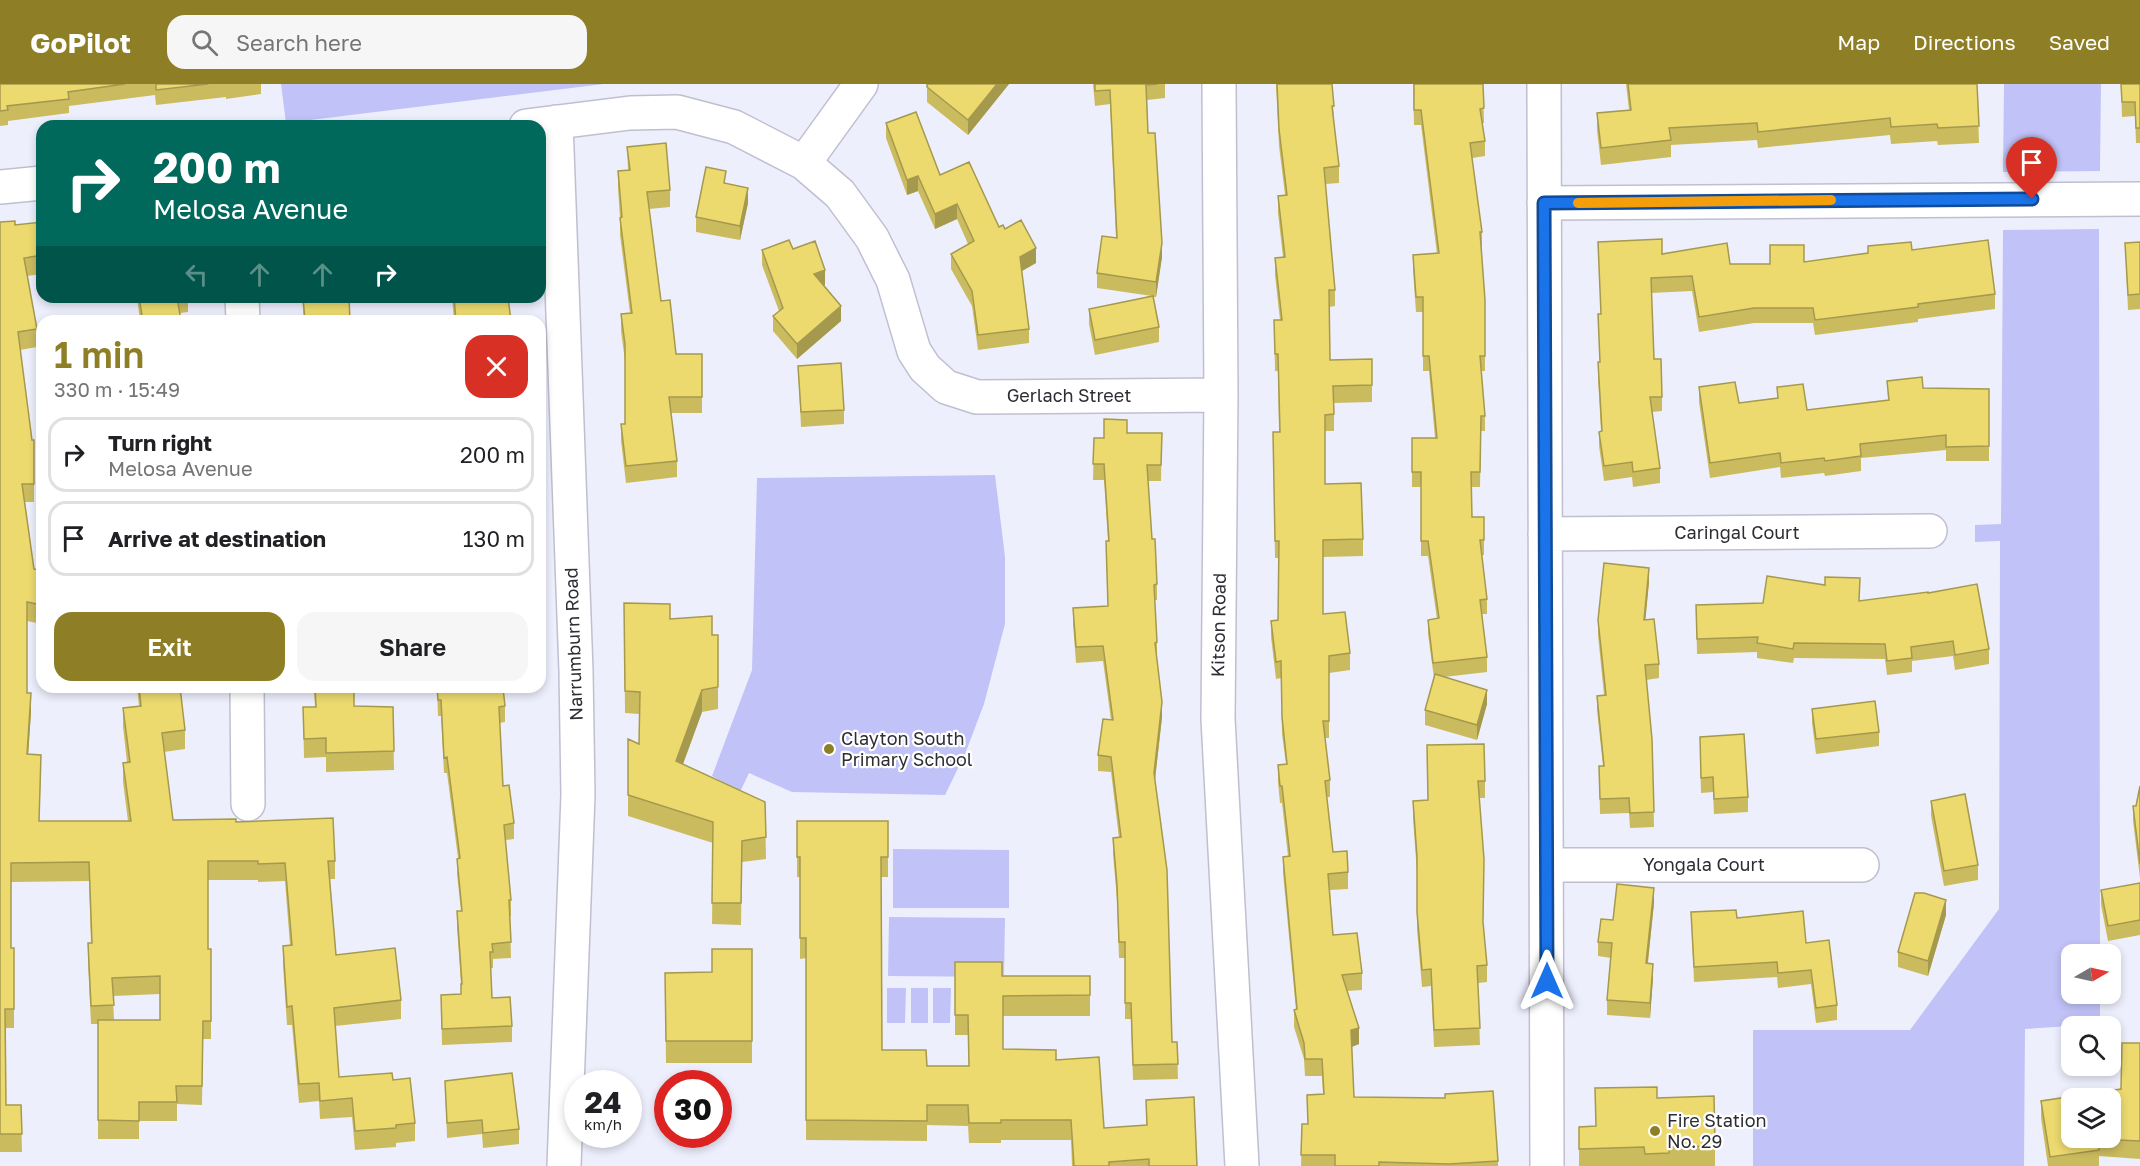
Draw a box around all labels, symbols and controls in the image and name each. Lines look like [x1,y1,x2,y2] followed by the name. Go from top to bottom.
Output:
[167,15,587,69] search box
[30,26,131,59] text: GoPilot
[188,26,221,59] icon: search
[236,29,362,56] text: Search here
[1837,29,1880,55] text: Map
[1913,29,2016,55] text: Directions
[2049,29,2110,55] text: Saved
[2006,137,2057,199] pin
[153,142,280,192] text: 200 m
[54,144,132,222] icon: right
[2015,146,2048,179] icon: arrive
[153,193,348,225] text: Melosa Avenue
[180,258,213,291] icon: left
[243,258,276,291] icon: ahead
[306,258,339,291] icon: ahead
[369,258,402,291] icon: right
[54,333,144,376] text: 1 min
[465,335,528,398] button: close
[54,377,180,401] text: 330 m · 15:49
[1007,384,1131,406] street label: Gerlach Street
[108,429,212,456] text: Turn right
[57,438,90,471] icon: right
[460,441,525,468] text: 200 m
[108,456,253,480] text: Melosa Avenue
[1674,521,1800,543] street label: Caringal Court
[57,522,90,555] icon: arrive
[108,525,326,552] text: Arrive at destination
[463,525,525,552] text: 130 m
[559,567,587,721] street label: Narrumburn Road
[1206,573,1230,677] street label: Kitson Road
[54,612,285,681] button: Exit
[297,612,528,681] button: Share
[841,727,973,770] place label: Clayton South Primary School
[822,742,836,756] marker: Clayton South Primary School
[1643,853,1765,875] street label: Yongala Court
[2061,944,2121,1004] north arrow
[2061,944,2121,1148] map controls
[1515,949,1579,1013] position arrow
[2061,1016,2121,1076] button: search
[654,1070,732,1148] speed limit sign: 30
[584,1084,622,1120] text: 24
[2061,1088,2121,1148] button: layers
[1667,1109,1767,1152] place label: Fire Station No. 29
[584,1115,622,1133] text: km/h
[1648,1124,1662,1138] marker: Fire Station No. 29

